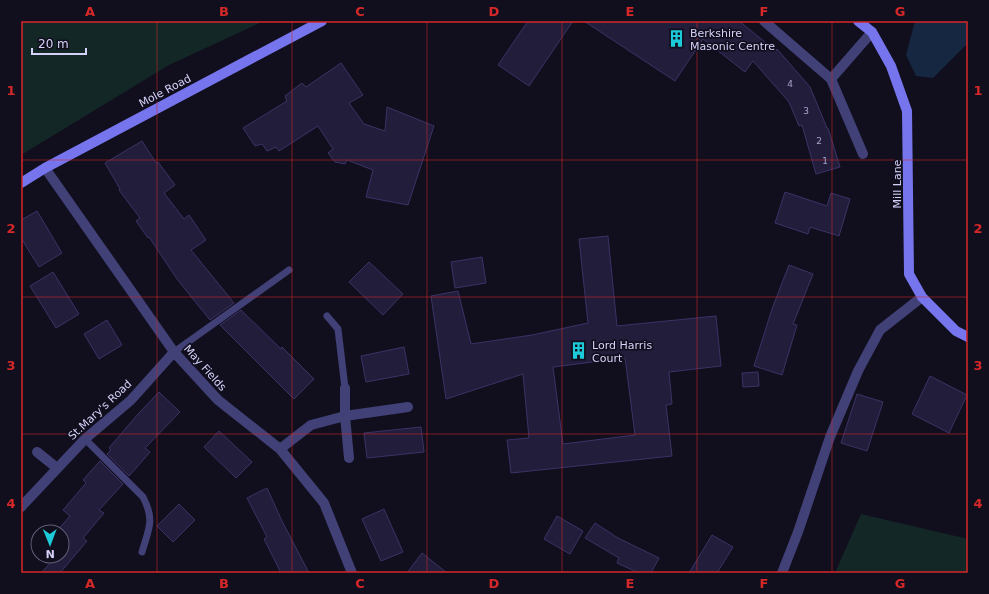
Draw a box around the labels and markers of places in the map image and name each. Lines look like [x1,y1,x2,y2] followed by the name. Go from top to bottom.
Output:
[690,27,775,53] place label: Berkshire Masonic Centre
[667,29,687,49] building icon: Berkshire Masonic Centre
[592,339,652,365] place label: Lord Harris Court
[569,341,589,361] building icon: Lord Harris Court

